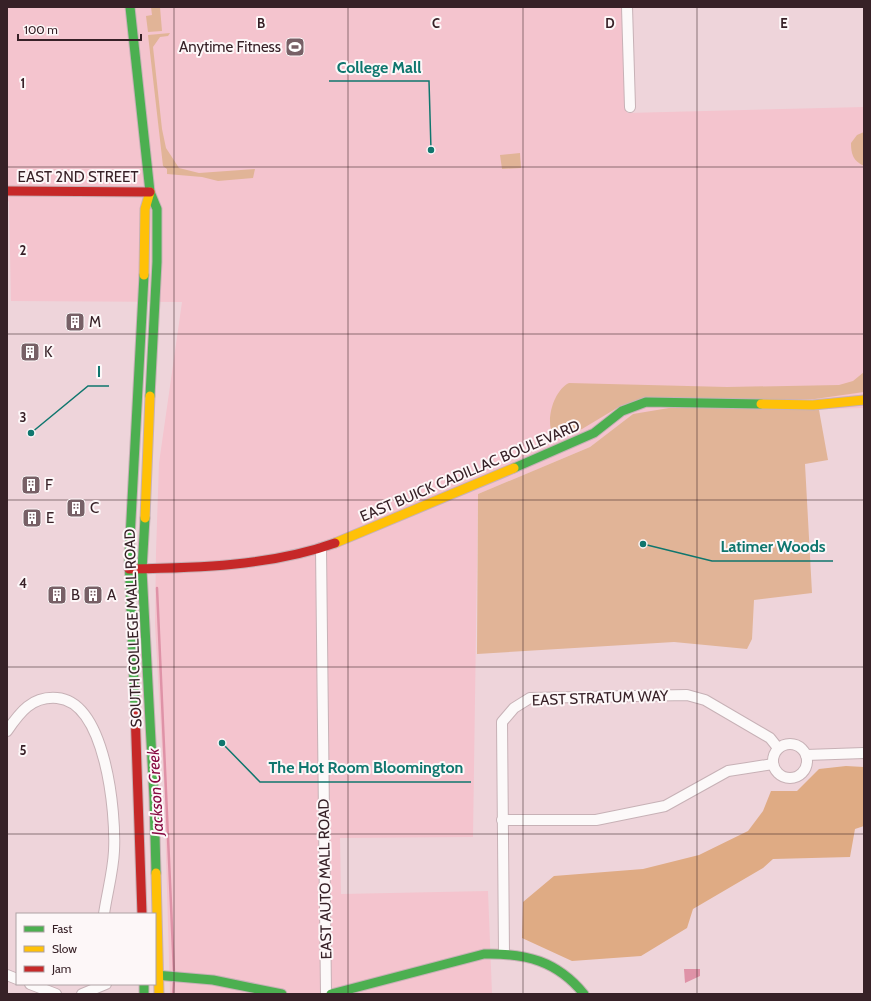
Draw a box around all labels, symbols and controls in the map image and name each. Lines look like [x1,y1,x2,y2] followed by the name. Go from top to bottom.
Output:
[257,15,265,31] text: B
[432,15,440,31] text: C
[605,15,615,31] text: D
[780,15,788,31] text: E
[18,16,141,42] scale bar
[24,22,58,37] text: 100 m
[284,36,306,58] sports icon: Anytime Fitness
[179,38,281,56] place label: Anytime Fitness
[329,53,429,81] callout: College Mall
[337,58,421,77] text: College Mall
[21,75,25,91] text: 1
[18,168,138,186] street label: EAST 2ND STREET
[20,242,27,258] text: 2
[64,311,86,333] building icon: M
[89,313,101,331] place label: M
[19,341,41,363] building icon: K
[44,343,53,361] place label: K
[88,358,109,386] callout: I
[97,362,101,381] text: I
[19,409,27,425] text: 3
[357,416,583,526] street label: EAST BUICK CADILLAC BOULEVARD
[20,474,42,496] building icon: F
[45,476,53,494] place label: F
[65,497,87,519] building icon: C
[90,499,99,517] place label: C
[21,507,43,529] building icon: E
[46,509,54,527] place label: E
[121,528,145,728] street label: SOUTH COLLEGE MALL ROAD
[712,533,833,561] callout: Latimer Woods
[720,537,826,556] text: Latimer Woods
[19,575,27,591] text: 4
[46,584,68,606] building icon: B
[82,584,104,606] building icon: A
[71,586,80,604] place label: B
[107,586,117,604] place label: A
[531,687,669,709] street label: EAST STRATUM WAY
[20,742,27,758] text: 5
[144,747,167,838] water label: Jackson Creek
[260,754,471,782] callout: The Hot Room Bloomington
[269,758,463,777] text: The Hot Room Bloomington
[315,799,335,959] street label: EAST AUTO MALL ROAD
[16,913,156,985] legend
[52,921,72,936] text: Fast
[52,941,77,956] text: Slow
[51,961,71,976] text: Jam

